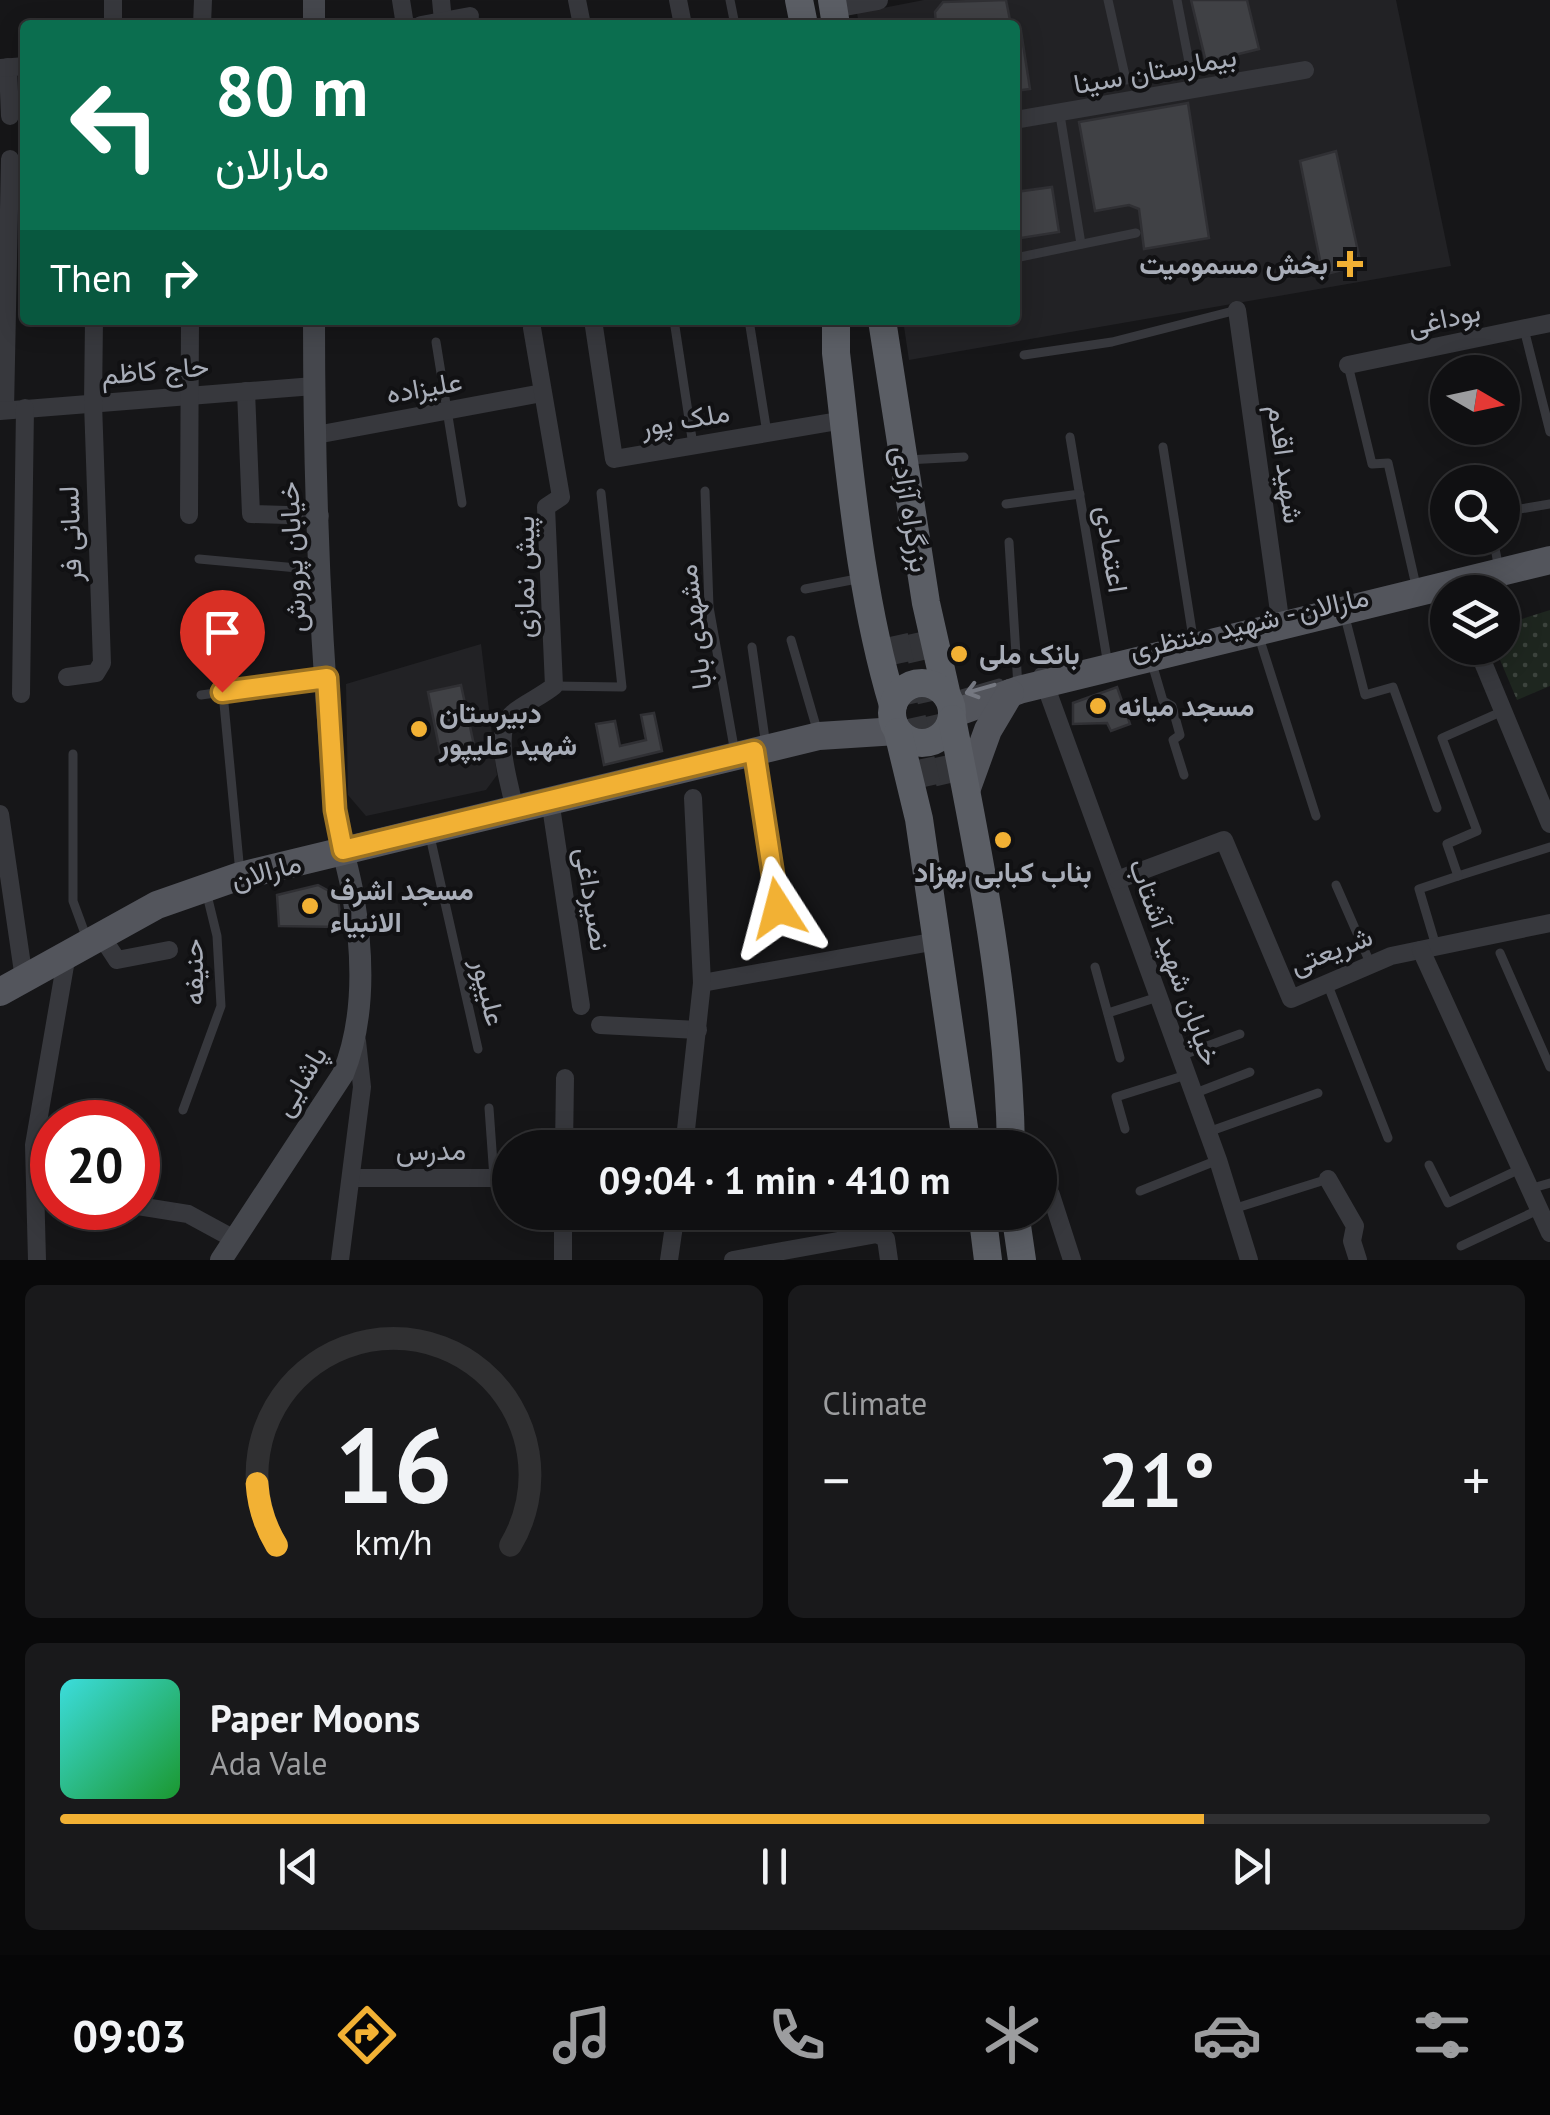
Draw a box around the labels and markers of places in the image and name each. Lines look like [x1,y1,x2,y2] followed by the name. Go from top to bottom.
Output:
[1139,245,1328,282] place label: بخش مسمومیت
[1337,251,1363,277] marker: بخش مسمومیت
[180,590,265,693] pin
[979,635,1080,672] place label: بانک ملی
[948,643,970,665] marker: بانک ملی
[1118,687,1254,724] place label: مسجد میانه
[438,694,577,765] place label: دبیرستان شهید علیپور
[1087,695,1109,717] marker: مسجد میانه
[408,718,430,740] marker: دبیرستان شهید علیپور
[992,829,1014,851] marker: بناب کبابی بهزاد
[914,853,1092,890] place label: بناب کبابی بهزاد
[330,871,474,940] place label: مسجد اشرف الانبیاء
[299,895,321,917] marker: مسجد اشرف الانبیاء

